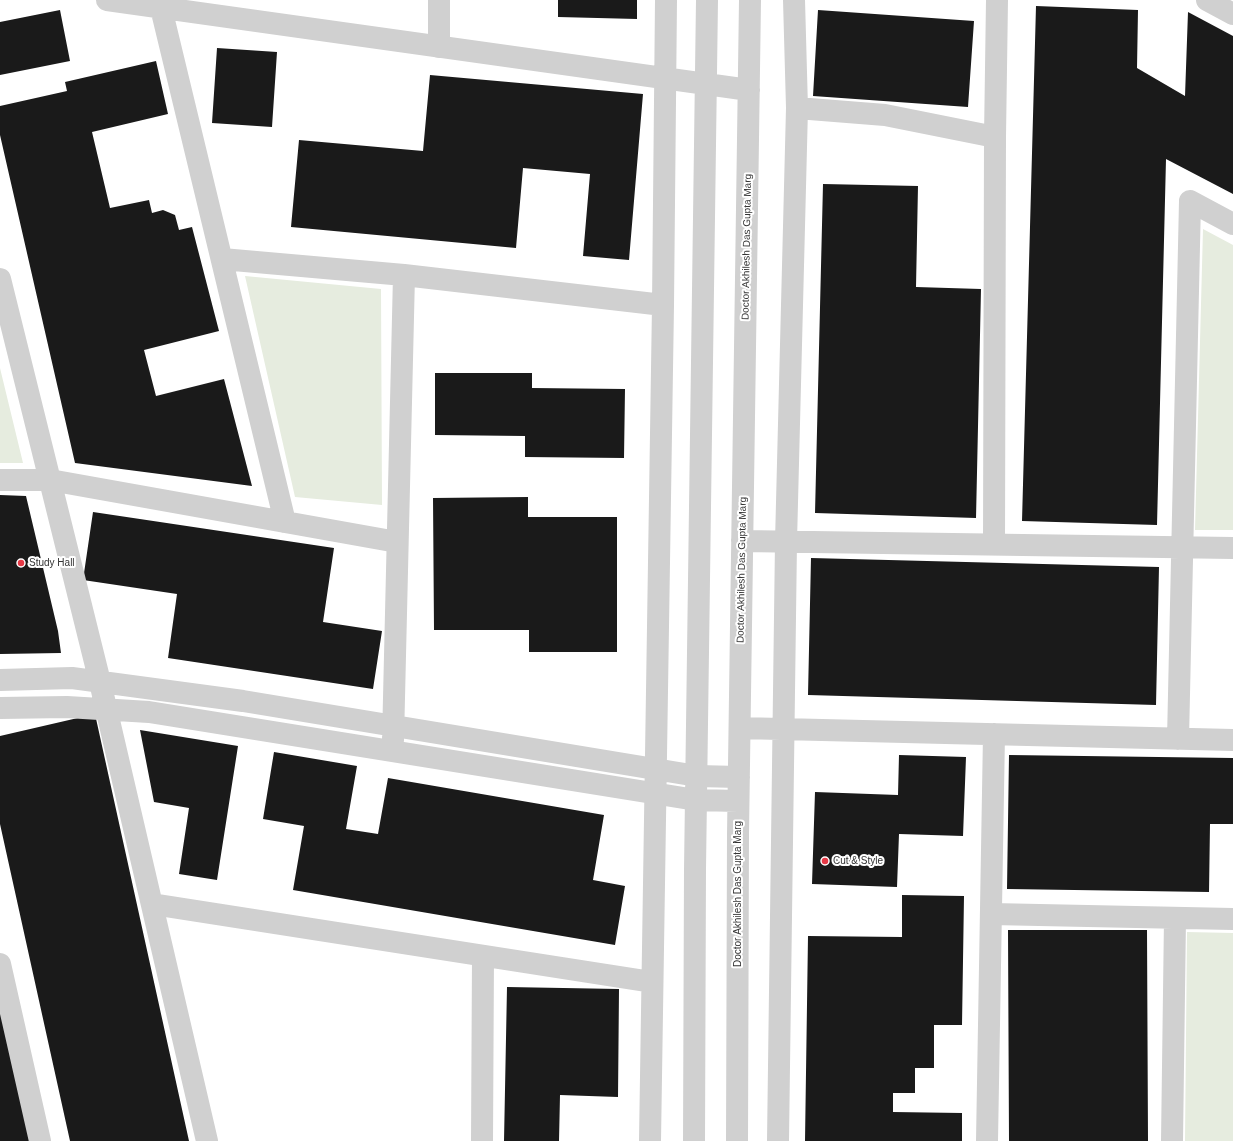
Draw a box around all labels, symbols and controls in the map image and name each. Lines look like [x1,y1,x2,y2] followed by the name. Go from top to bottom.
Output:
[740,174,754,320] street label: Doctor Akhilesh Das Gupta Marg
[735,497,749,643] street label: Doctor Akhilesh Das Gupta Marg
[29,557,75,569] place label: Study Hall
[16,558,26,568] marker: Study Hall
[732,821,744,967] street label: Doctor Akhilesh Das Gupta Marg
[833,855,883,867] place label: Cut & Style
[820,856,830,866] marker: Cut & Style

